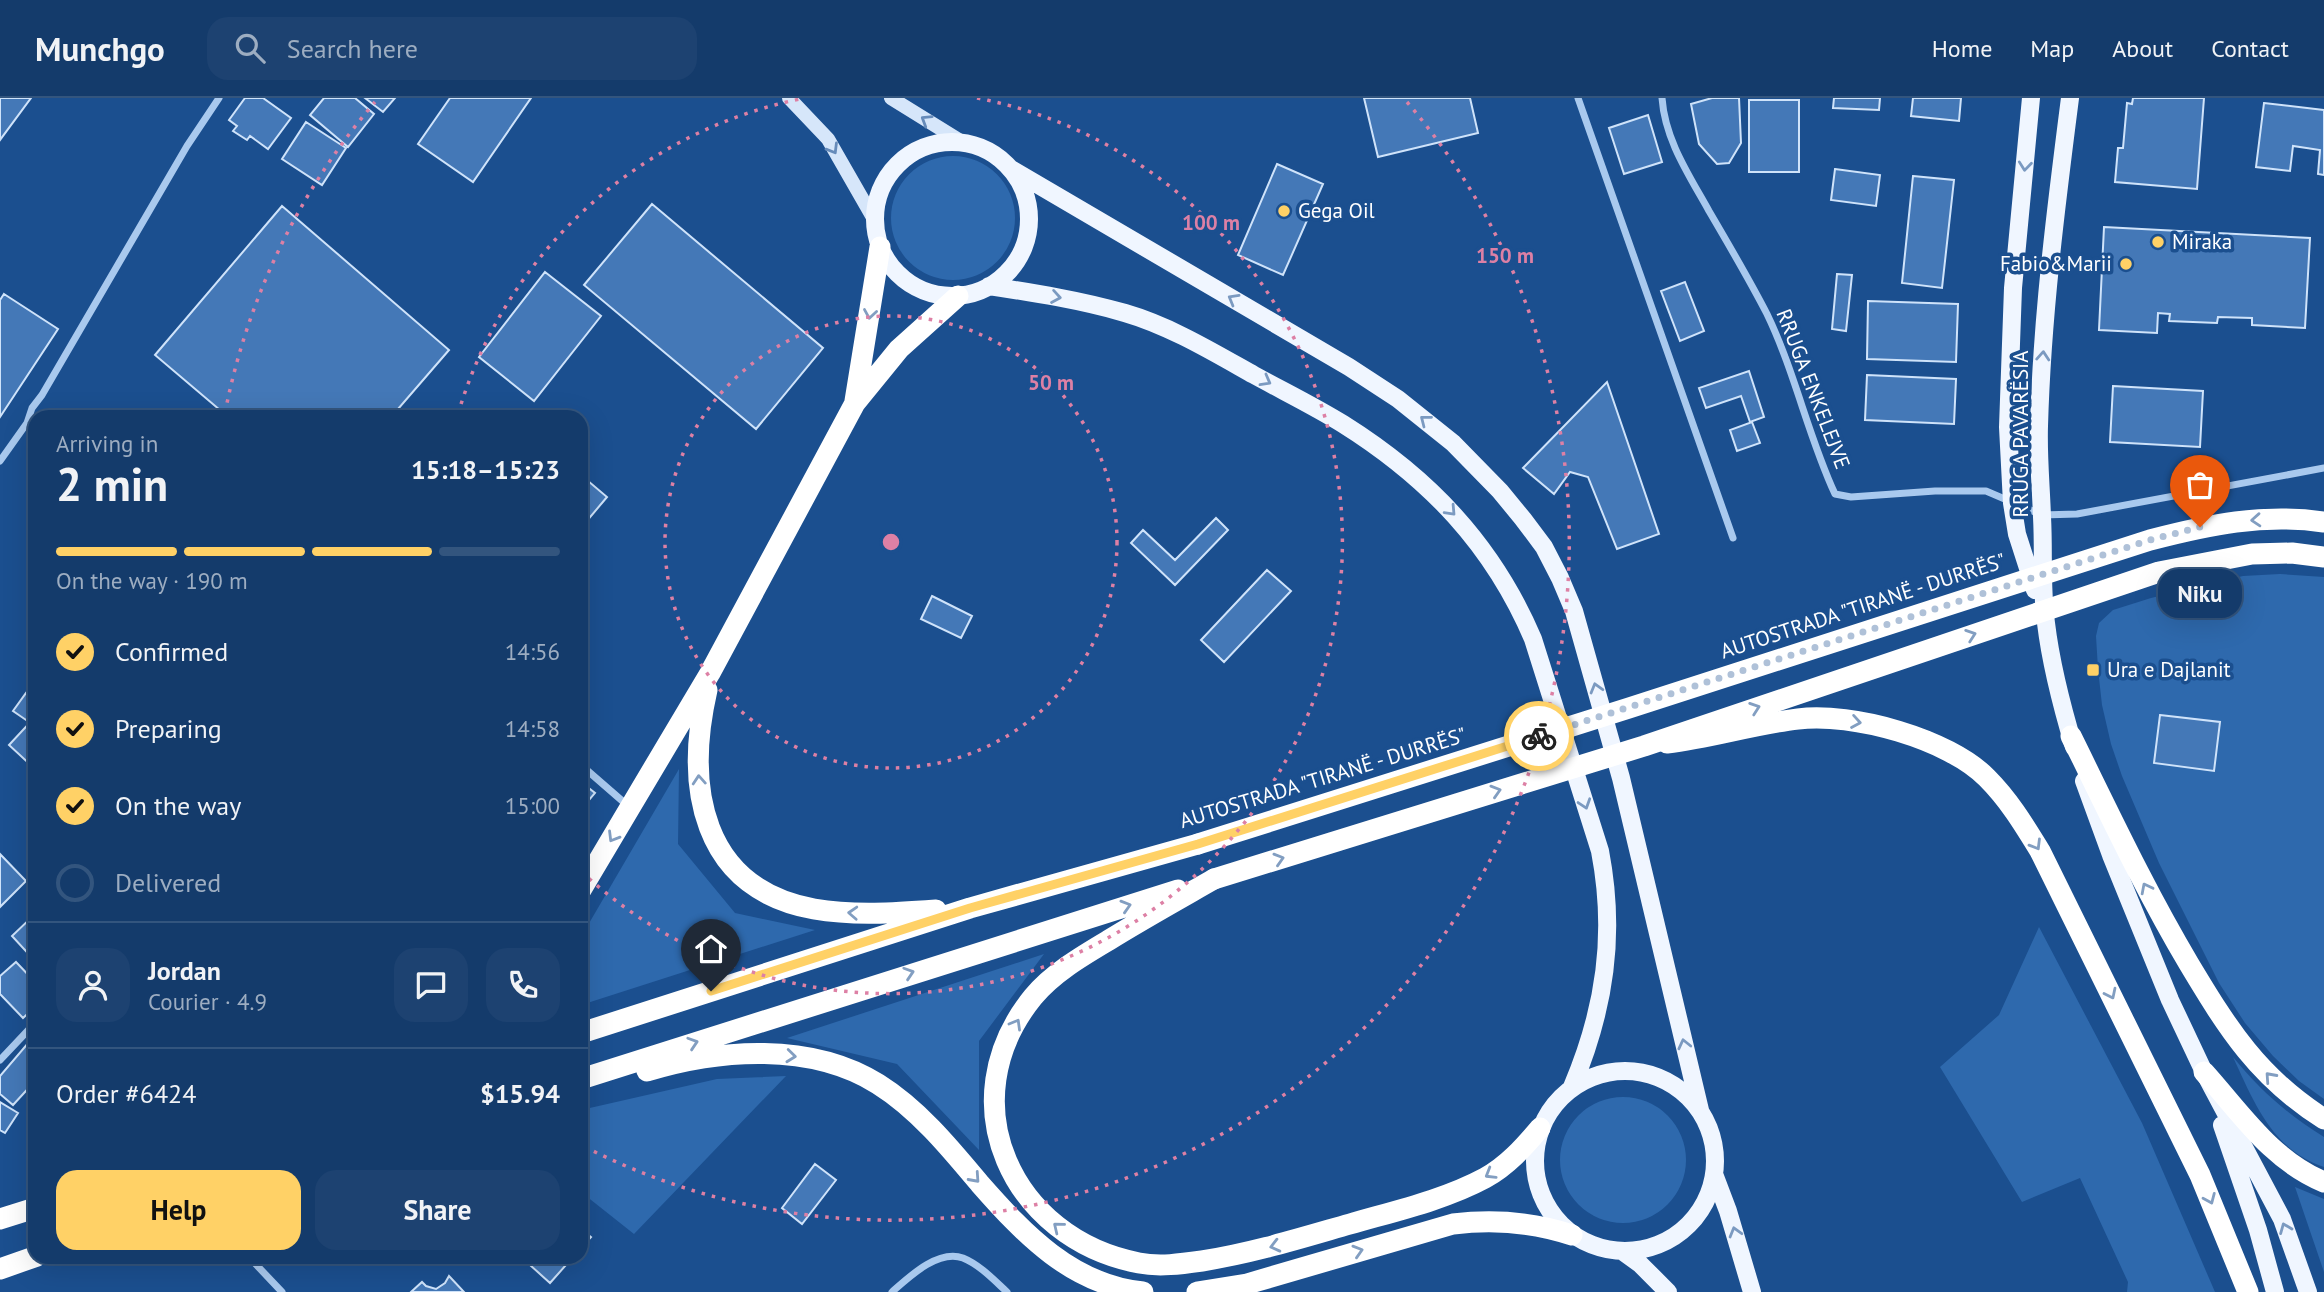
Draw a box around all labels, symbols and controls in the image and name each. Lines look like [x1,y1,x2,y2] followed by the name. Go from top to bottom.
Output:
[207,17,697,80] search box
[35,27,165,70] text: Munchgo
[231,29,269,67] icon: search
[287,32,418,65] text: Search here
[1932,33,1992,64] text: Home
[2030,33,2074,64] text: Map
[2112,33,2173,64] text: About
[2211,33,2289,64] text: Contact
[921,115,934,128] one-way arrow
[825,142,838,155] one-way arrow
[2018,161,2033,172] one-way arrow
[1298,197,1375,224] place label: Gega Oil
[1276,203,1292,219] marker: Gega Oil
[1182,209,1240,236] text: 100 m
[2172,228,2232,255] place label: Miraka
[2150,234,2166,250] marker: Miraka
[1476,242,1534,269] text: 150 m
[2000,250,2112,277] place label: Fabio&Marii
[2118,256,2134,272] marker: Fabio&Marii
[1050,289,1062,304] one-way arrow
[1227,294,1240,307] one-way arrow
[1771,305,1856,473] street label: RRUGA ENKELEJVE
[863,308,878,320] one-way arrow
[2007,350,2034,517] street label: RRUGA PAVARËSIA
[2035,351,2050,362] one-way arrow
[1028,369,1074,396] text: 50 m
[1259,373,1271,387] one-way arrow
[1421,416,1433,429] one-way arrow
[56,429,158,458] text: Arriving in
[411,453,560,486] text: 15:18–15:23
[56,454,168,514] text: 2 min
[2170,455,2230,527] pin
[2181,466,2219,504] icon: bag
[1442,503,1455,516] one-way arrow
[2250,512,2261,527] one-way arrow
[879,530,903,554] centre of rings
[1717,547,2009,664] street label: AUTOSTRADA "TIRANË - DURRËS"
[56,566,248,595] text: On the way · 190 m
[2158,569,2242,618] callout: Niku
[2178,579,2222,608] text: Niku
[1964,629,1976,644] one-way arrow
[56,633,94,671] icon: check
[115,635,228,668] text: Confirmed
[505,637,560,666] text: 14:56
[2107,656,2231,683] place label: Ura e Dajlanit
[2085,662,2101,678] marker: Ura e Dajlanit
[1590,682,1604,694] one-way arrow
[1504,701,1574,771] courier
[1749,702,1761,716] one-way arrow
[56,710,94,748] icon: check
[115,712,222,745] text: Preparing
[1850,713,1862,728] one-way arrow
[505,714,560,743] text: 14:58
[1520,717,1558,755] icon: bike
[1176,721,1470,834] street label: AUTOSTRADA "TIRANË - DURRËS"
[691,774,706,785] one-way arrow
[1490,785,1502,800] one-way arrow
[56,787,94,825] icon: check
[115,789,241,822] text: On the way
[505,791,560,820] text: 15:00
[1577,797,1591,809] one-way arrow
[608,830,621,843] one-way arrow
[2028,837,2041,850] one-way arrow
[1272,852,1284,867] one-way arrow
[115,866,221,899] text: Delivered
[2141,882,2155,895] one-way arrow
[1120,899,1132,914] one-way arrow
[847,905,858,920] one-way arrow
[681,919,741,991] pin
[692,930,730,968] icon: home
[56,948,130,1022] button: person
[394,948,468,1022] button: chat
[486,948,560,1022] button: phone
[148,954,221,987] text: Jordan
[903,967,915,982] one-way arrow
[148,987,267,1016] text: Courier · 4.9
[2103,987,2117,999] one-way arrow
[1008,1019,1021,1032] one-way arrow
[686,1037,698,1051] one-way arrow
[1678,1038,1692,1050] one-way arrow
[786,1048,797,1063] one-way arrow
[2266,1072,2278,1085] one-way arrow
[56,1077,196,1110] text: Order #6424
[480,1077,560,1110] text: $15.94
[1484,1166,1497,1179] one-way arrow
[56,1170,301,1250] button: Help
[315,1170,560,1250] button: Share
[967,1170,979,1183] one-way arrow
[2202,1192,2216,1204] one-way arrow
[1054,1222,1066,1235] one-way arrow
[2279,1222,2293,1234] one-way arrow
[1728,1227,1743,1239] one-way arrow
[1269,1238,1281,1252] one-way arrow
[1351,1244,1363,1259] one-way arrow

